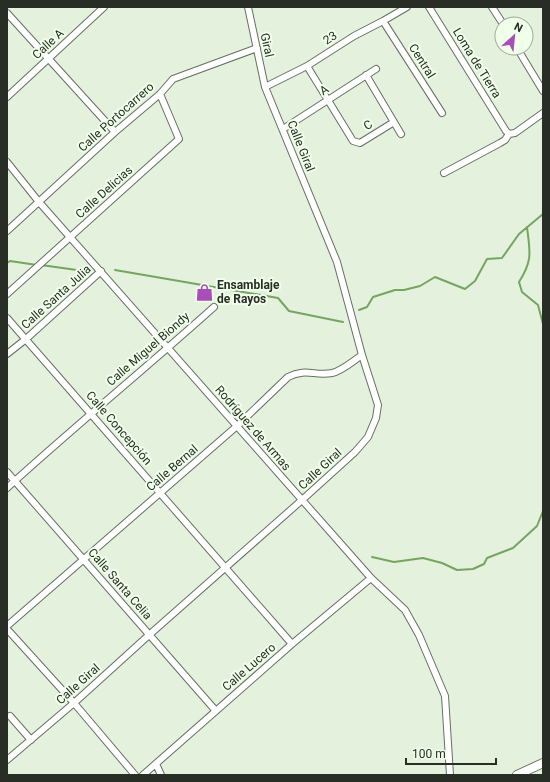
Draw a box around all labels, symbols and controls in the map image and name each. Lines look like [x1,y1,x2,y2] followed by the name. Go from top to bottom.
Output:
[494,16,534,56] north arrow
[512,20,525,35] text: N
[450,25,504,101] street label: Loma de Tierra
[30,26,67,62] street label: Calle A
[321,28,339,48] street label: 23
[258,32,276,58] street label: Giral
[406,41,438,81] street label: Central
[75,79,157,155] street label: Calle Portocarrero
[317,82,331,98] street label: A
[361,117,375,133] street label: C
[284,118,318,174] street label: Calle Giral
[73,163,135,221] street label: Calle Delicias
[18,262,94,332] street label: Calle Santa Julia
[217,278,280,306] place label: Ensamblaje de Rayos
[194,282,214,302] shop icon: Ensamblaje de Rayos
[104,309,192,389] street label: Calle Miguel Biondy
[212,383,294,473] street label: Rodríguez de Armas
[83,388,155,468] street label: Calle Concepción
[143,442,201,494] street label: Calle Bernal
[296,446,344,492] street label: Calle Giral
[85,546,155,622] street label: Calle Santa Celia
[220,640,279,694] street label: Calle Lucero
[53,661,103,707] street label: Calle Giral
[406,740,496,766] scale bar
[412,747,446,761] text: 100 m

